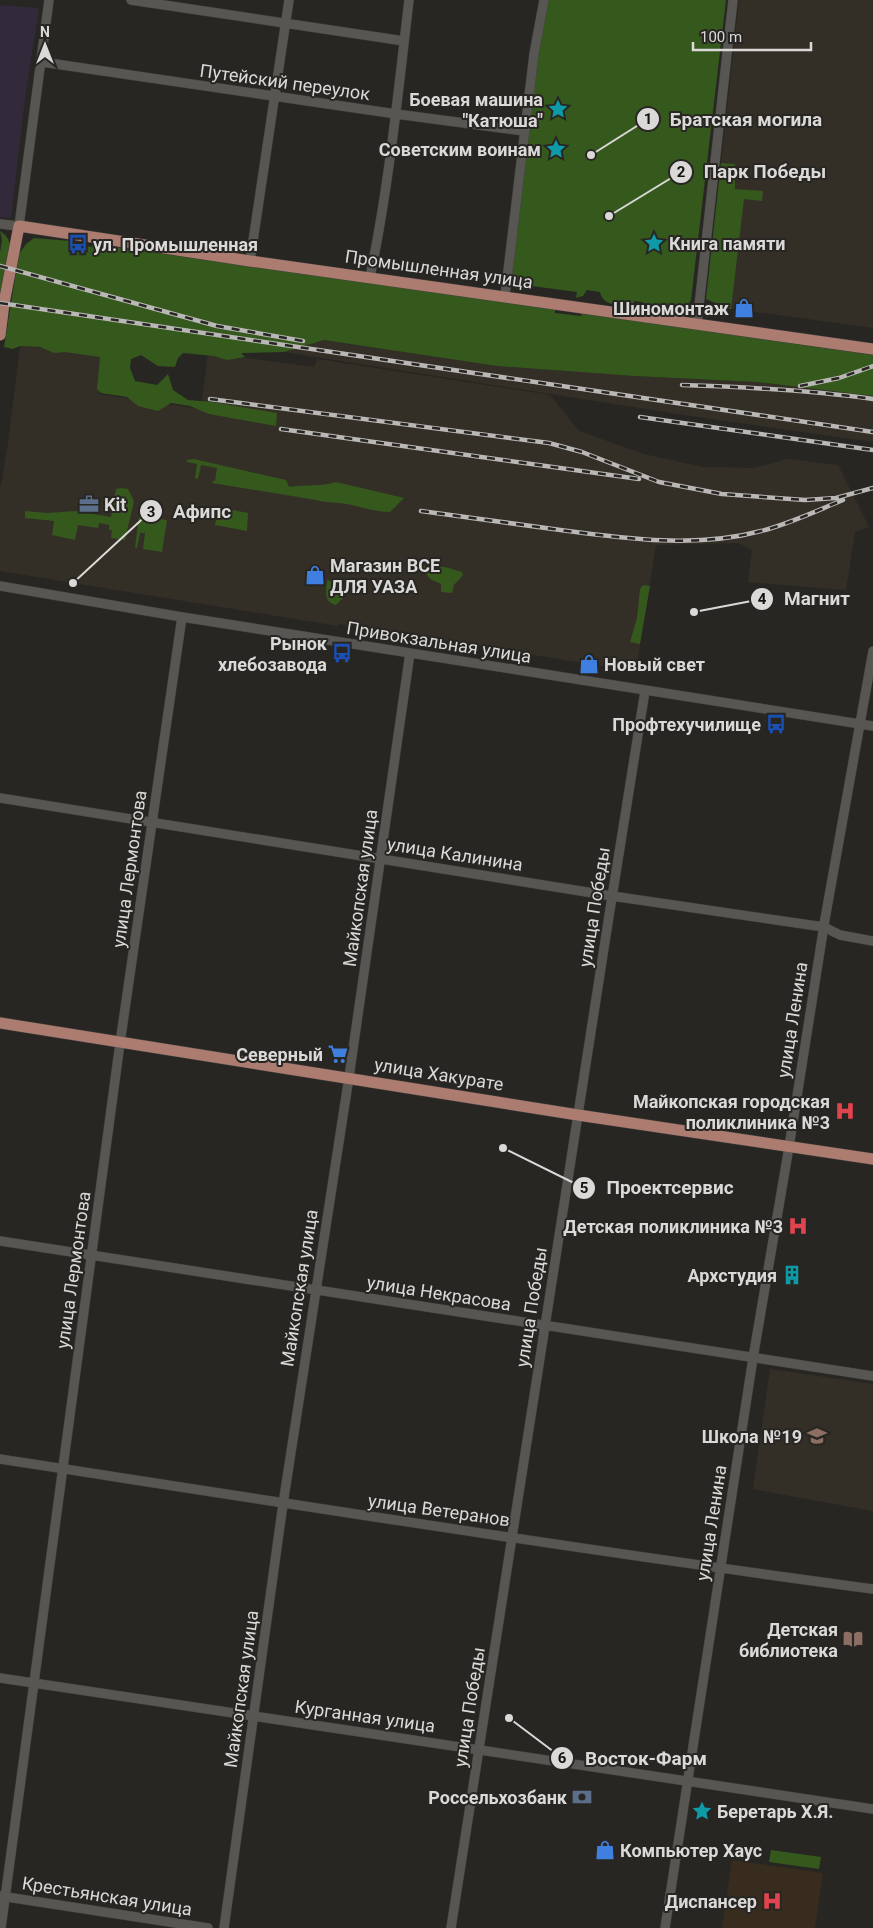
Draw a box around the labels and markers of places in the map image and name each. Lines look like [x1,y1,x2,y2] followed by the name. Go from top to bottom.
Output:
[409,89,543,131] place label: Боевая машина "Катюша"
[547,98,569,120] place icon: Боевая машина "Катюша"
[635,102,832,136] callout: Братская могила
[545,138,567,160] place icon: Советским воинам
[379,139,541,160] place label: Советским воинам
[668,155,836,189] callout: Парк Победы
[643,232,665,254] place icon: Книга памяти
[67,233,89,255] bus stop icon: ул. Промышленная
[669,233,786,254] place label: Книга памяти
[93,234,258,255] place label: ул. Промышленная
[733,297,755,319] shop icon: Шиномонтаж
[613,298,730,319] place label: Шиномонтаж
[78,493,100,515] office icon: Kit
[104,494,126,515] place label: Kit
[138,494,241,528] callout: Афипс
[330,555,440,597] place label: Магазин ВСЕ ДЛЯ УАЗА
[304,564,326,586] shop icon: Магазин ВСЕ ДЛЯ УАЗА
[749,582,860,616] callout: Магнит
[218,633,328,675] place label: Рынок хлебозавода
[331,642,353,664] bus stop icon: Рынок хлебозавода
[578,653,600,675] shop icon: Новый свет
[604,654,705,675] place label: Новый свет
[765,713,787,735] bus stop icon: Профтехучилище
[612,714,761,735] place label: Профтехучилище
[327,1043,349,1065] supermarket icon: Северный
[236,1044,323,1065] place label: Северный
[633,1091,830,1133] place label: Майкопская городская поликлиника №3
[834,1100,856,1122] hospital icon: Майкопская городская поликлиника №3
[572,1171,744,1205] callout: Проектсервис
[787,1215,809,1237] hospital icon: Детская поликлиника №3
[563,1216,783,1237] place label: Детская поликлиника №3
[781,1264,803,1286] building icon: Архстудия
[687,1265,777,1286] place label: Архстудия
[806,1425,828,1447] school or university icon: Школа №19
[702,1426,802,1447] place label: Школа №19
[739,1619,838,1661] place label: Детская библиотека
[842,1628,864,1650] library icon: Детская библиотека
[550,1741,717,1775] callout: Восток-Фарм
[571,1786,593,1808] bank icon: Россельхозбанк
[428,1787,568,1808] place label: Россельхозбанк
[691,1800,713,1822] place icon: Беретарь Х.Я.
[717,1801,834,1822] place label: Беретарь Х.Я.
[594,1839,616,1861] shop icon: Компьютер Хаус
[620,1840,762,1861] place label: Компьютер Хаус
[761,1890,783,1912] hospital icon: Диспансер
[665,1891,757,1912] place label: Диспансер

